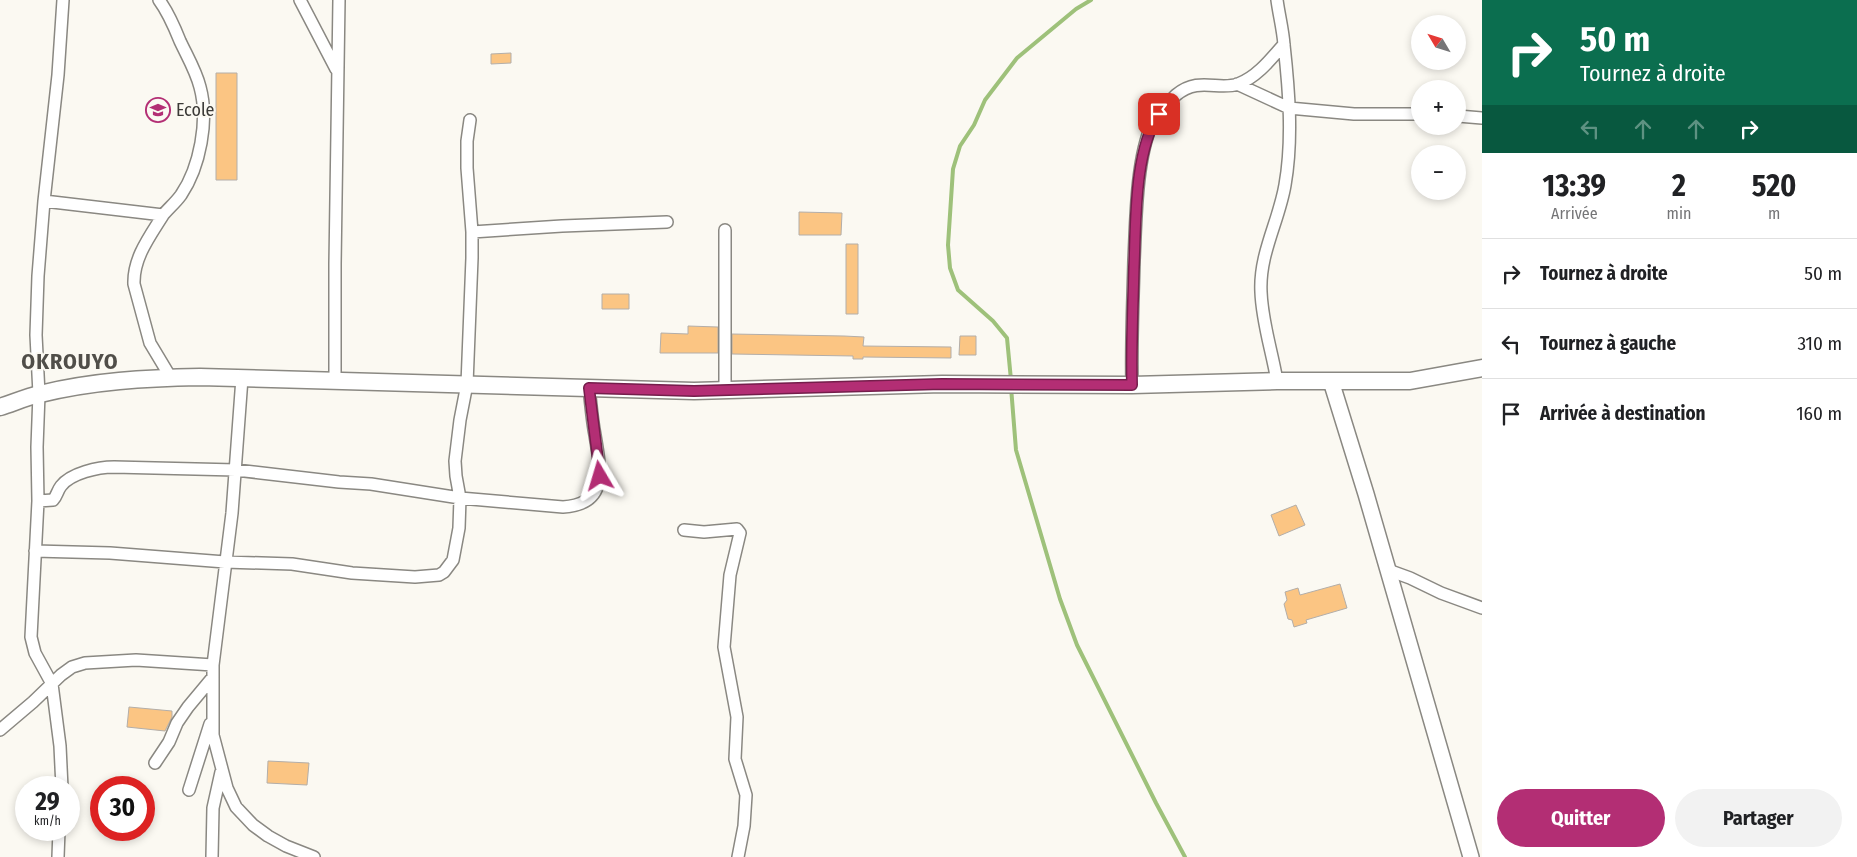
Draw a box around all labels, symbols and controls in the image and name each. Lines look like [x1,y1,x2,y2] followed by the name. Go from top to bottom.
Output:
[1411,15,1466,70] north arrow
[1411,15,1466,200] map controls
[1580,18,1650,60] text: 50 m
[1497,20,1562,85] icon: right
[1580,60,1726,87] text: Tournez à droite
[1411,80,1466,135] button: +
[1138,93,1180,135] pin
[145,97,171,123] school or university icon: Ecole
[176,99,215,121] place label: Ecole
[1145,100,1173,128] icon: arrive
[1576,115,1604,143] icon: left
[1629,115,1657,143] icon: ahead
[1682,115,1710,143] icon: ahead
[1735,115,1763,143] icon: right
[1411,145,1466,200] button: −
[1542,168,1606,204] text: 13:39
[1672,168,1686,204] text: 2
[1752,168,1797,204] text: 520
[1551,204,1598,223] text: Arrivée
[1667,204,1691,223] text: min
[1768,204,1780,223] text: m
[1497,260,1525,288] icon: right
[1540,262,1668,285] text: Tournez à droite
[1804,262,1842,285] text: 50 m
[1497,330,1525,358] icon: left
[1540,332,1676,355] text: Tournez à gauche
[1798,332,1842,355] text: 310 m
[21,348,119,375] district label: OKROUYO
[1497,400,1525,428] icon: arrive
[1540,402,1706,425] text: Arrivée à destination
[1796,402,1842,425] text: 160 m
[573,449,625,501] position arrow
[90,776,155,841] speed limit sign: 30
[35,787,60,817] text: 29
[1497,789,1665,847] button: Quitter
[1675,789,1842,847] button: Partager
[34,814,61,828] text: km/h

